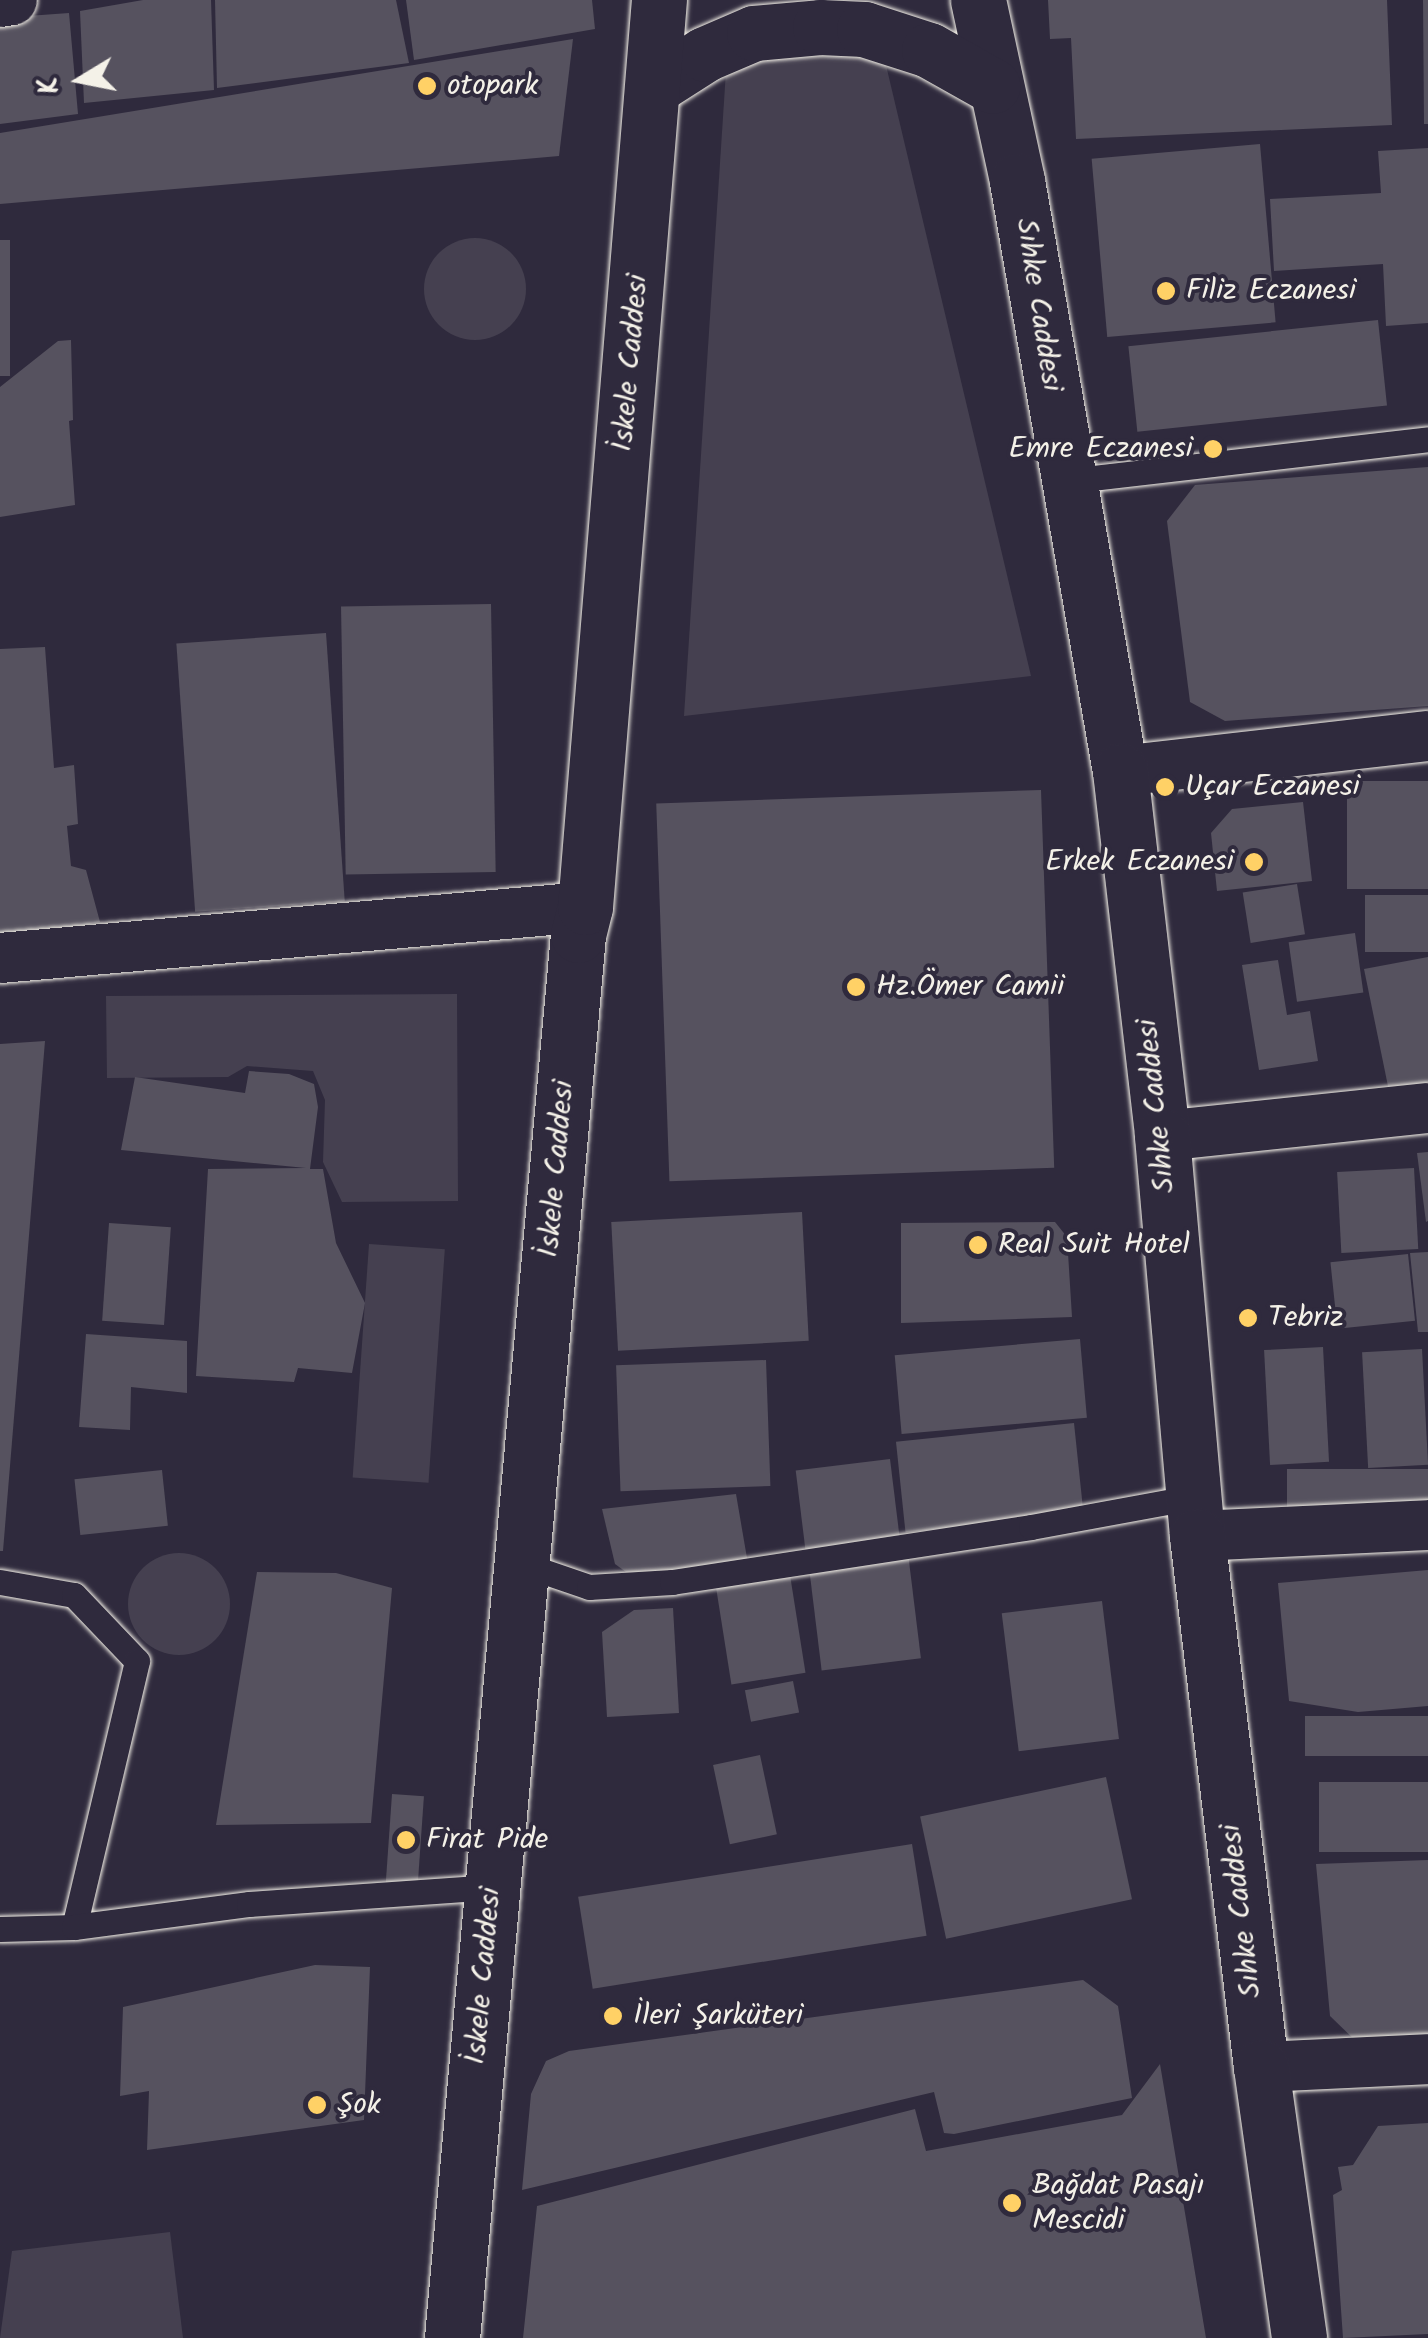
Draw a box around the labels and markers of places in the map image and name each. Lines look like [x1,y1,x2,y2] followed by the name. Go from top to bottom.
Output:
[447,68,538,104] place label: otopark
[416,75,438,97] marker: otopark
[1186,273,1356,309] place label: Filiz Eczanesi
[1155,280,1177,302] marker: Filiz Eczanesi
[1009,431,1193,467] place label: Emre Eczanesi
[1202,438,1224,460] marker: Emre Eczanesi
[1185,769,1360,805] place label: Uçar Eczanesi
[1154,776,1176,798] marker: Uçar Eczanesi
[1045,844,1234,880] place label: Erkek Eczanesi
[1243,851,1265,873] marker: Erkek Eczanesi
[876,969,1064,1005] place label: Hz.Ömer Camii
[845,976,867,998] marker: Hz.Ömer Camii
[998,1227,1190,1263] place label: Real Suit Hotel
[967,1234,989,1256] marker: Real Suit Hotel
[1268,1300,1344,1336] place label: Tebriz
[1237,1307,1259,1329] marker: Tebriz
[426,1822,548,1858] place label: Firat Pide
[395,1829,417,1851] marker: Firat Pide
[633,1998,803,2034] place label: İleri Şarküteri
[602,2005,624,2027] marker: İleri Şarküteri
[337,2087,381,2123] place label: Şok
[306,2094,328,2116] marker: Şok
[1032,2168,1205,2238] place label: Bağdat Pasajı Mescidi
[1001,2192,1023,2214] marker: Bağdat Pasajı Mescidi

